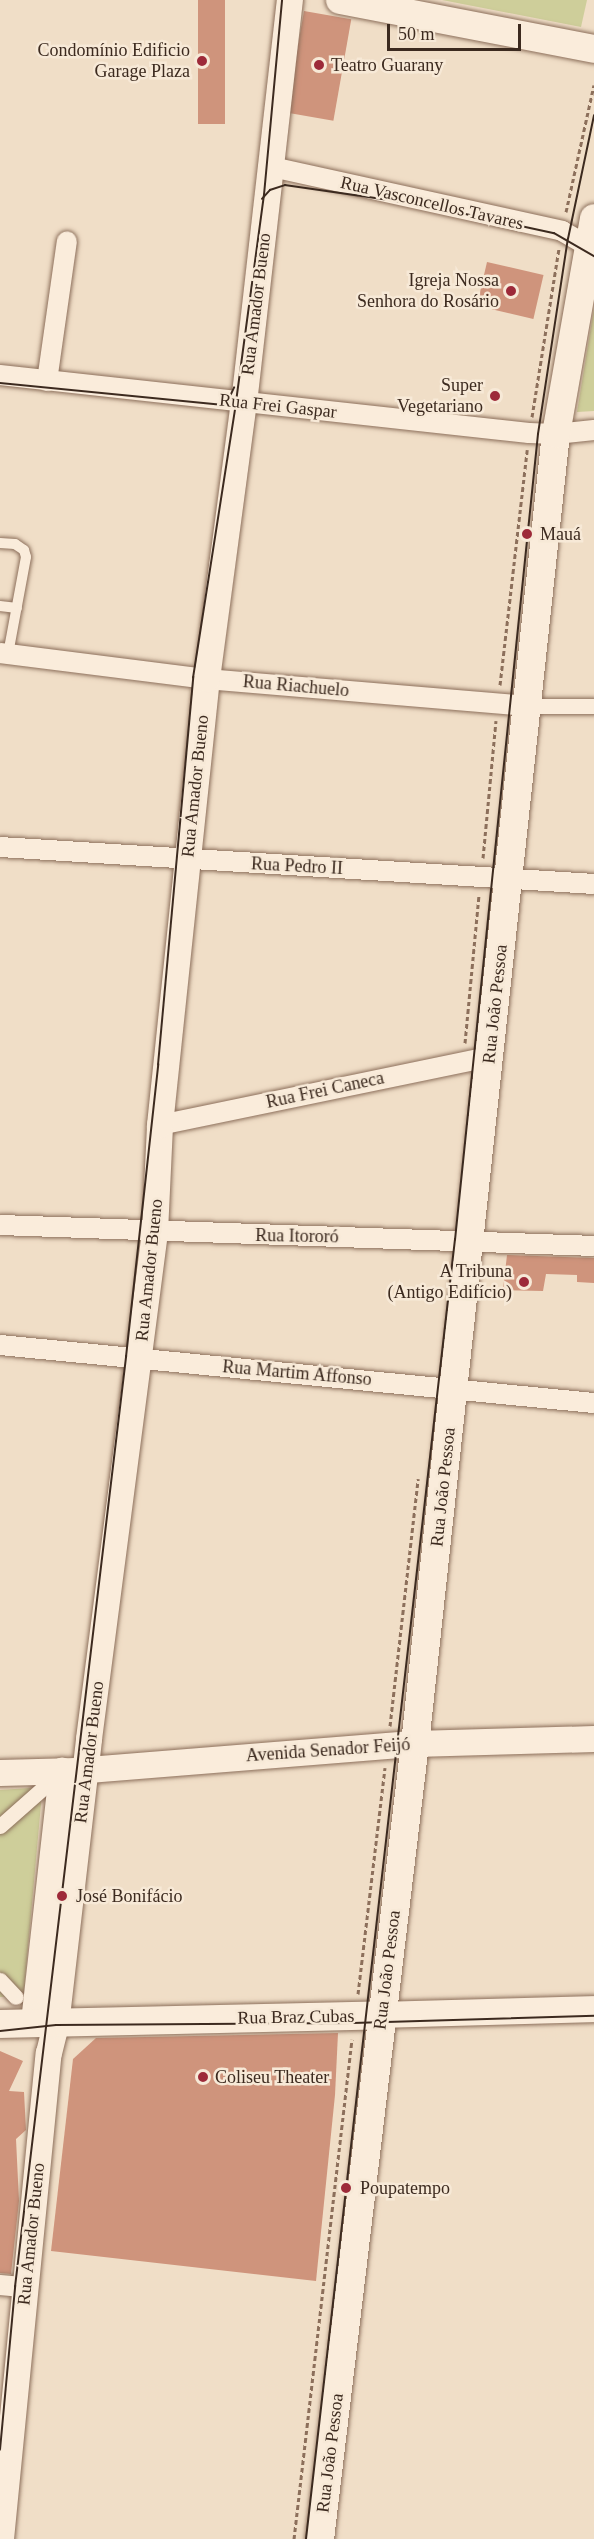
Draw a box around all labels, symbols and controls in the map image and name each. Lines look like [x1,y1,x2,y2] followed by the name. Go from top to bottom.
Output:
[390,12,524,50] scale bar
[398,24,435,44] text: 50 m
[38,40,190,82] place label: Condomínio Edificio Garage Plaza
[195,54,209,68] marker: Condomínio Edificio Garage Plaza
[331,54,443,76] place label: Teatro Guarany
[312,58,326,72] marker: Teatro Guarany
[338,171,526,235] street label: Rua Vasconcellos Tavares
[237,231,275,377] street label: Rua Amador Bueno
[357,270,499,312] place label: Igreja Nossa Senhora do Rosário
[504,284,518,298] marker: Igreja Nossa Senhora do Rosário
[397,375,483,418] place label: Super Vegetariano
[218,389,338,423] street label: Rua Frei Gaspar
[488,389,502,403] marker: Super Vegetariano
[540,523,581,545] place label: Mauá
[518,525,536,543] marker: Mauá
[242,671,350,701] street label: Rua Riachuelo
[177,713,213,859] street label: Rua Amador Bueno
[251,853,343,879] street label: Rua Pedro II
[478,943,512,1065] street label: Rua João Pessoa
[264,1067,386,1113] street label: Rua Frei Caneca
[131,1197,167,1343] street label: Rua Amador Bueno
[255,1224,339,1248] street label: Rua Itororó
[388,1261,512,1304] place label: A Tribuna (Antigo Edifício)
[517,1275,531,1289] marker: A Tribuna (Antigo Edifício)
[221,1356,373,1390] street label: Rua Martim Affonso
[426,1426,460,1548] street label: Rua João Pessoa
[70,1679,108,1825] street label: Rua Amador Bueno
[245,1733,411,1767] street label: Avenida Senador Feijó
[76,1885,182,1907] place label: José Bonifácio
[53,1887,71,1905] marker: José Bonifácio
[369,1909,405,2031] street label: Rua João Pessoa
[237,2005,355,2029] street label: Rua Braz Cubas
[215,2066,329,2088] place label: Coliseu Theater
[196,2070,210,2084] marker: Coliseu Theater
[13,2161,49,2307] street label: Rua Amador Bueno
[360,2177,450,2199] place label: Poupatempo
[337,2179,355,2197] marker: Poupatempo
[312,2392,348,2514] street label: Rua João Pessoa

